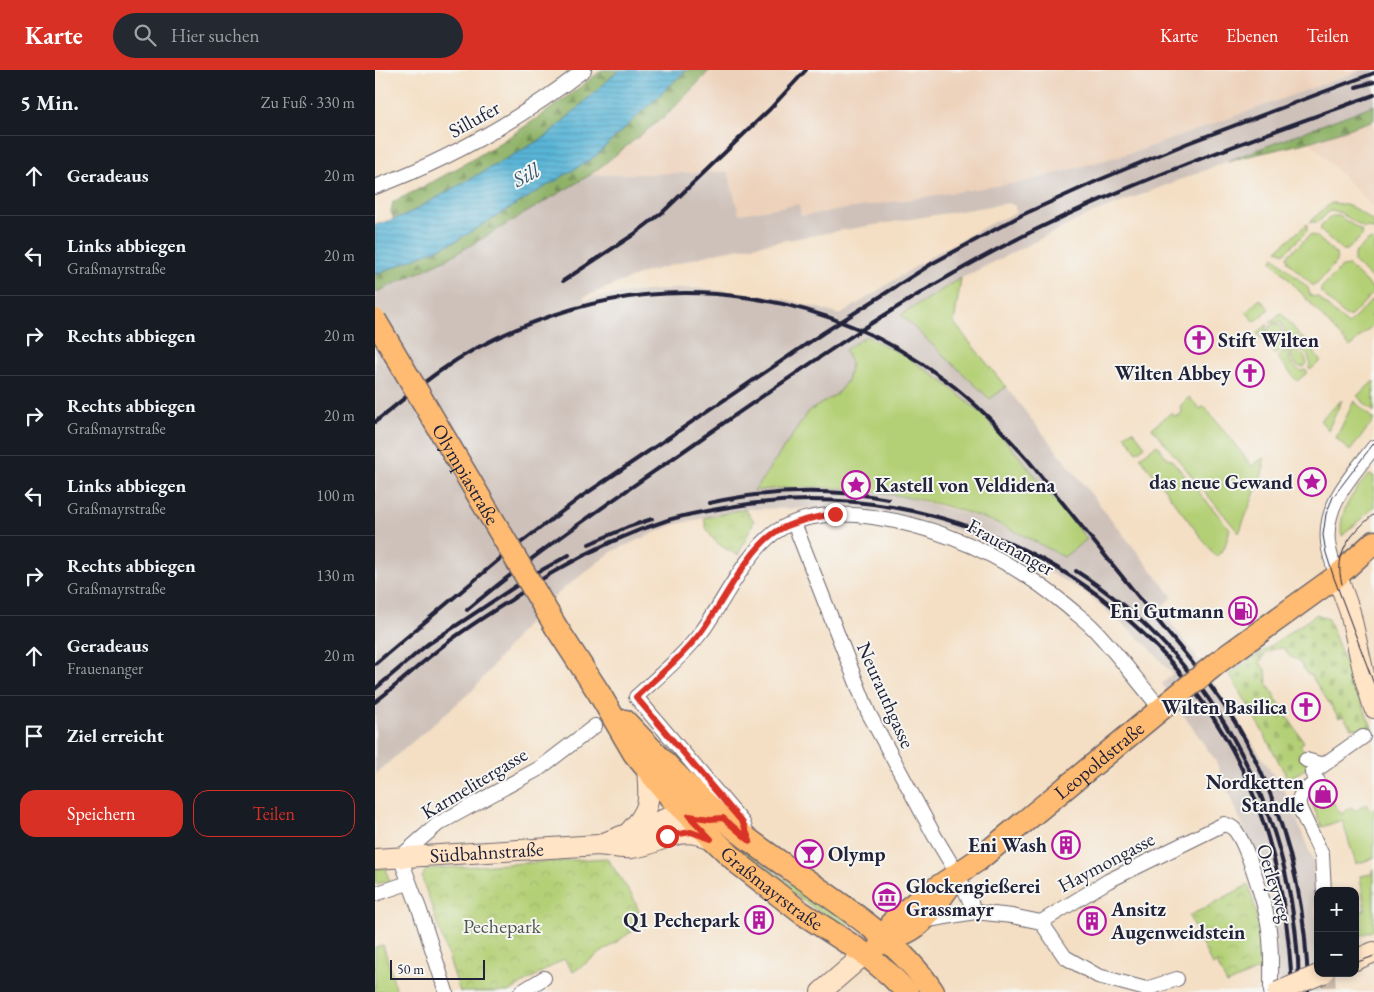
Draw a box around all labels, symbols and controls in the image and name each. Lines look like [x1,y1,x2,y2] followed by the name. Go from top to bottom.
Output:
[113,13,463,58] search box
[25,20,83,51] text: Karte
[131,21,159,49] icon: search
[171,23,260,48] text: Hier suchen
[1160,24,1198,47] text: Karte
[1226,24,1279,47] text: Ebenen
[1307,24,1349,47] text: Teilen
[20,89,79,116] text: 5 Min.
[261,92,355,113] text: Zu Fuß · 330 m
[444,94,504,144] street label: Sillufer
[507,156,545,193] water label: Sill
[20,162,48,190] icon: ahead
[67,163,149,188] text: Geradeaus
[324,165,355,186] text: 20 m
[67,233,186,258] text: Links abbiegen
[20,242,48,270] icon: left
[324,245,355,266] text: 20 m
[67,258,166,279] text: Graßmayrstraße
[20,322,48,350] icon: right
[67,323,196,348] text: Rechts abbiegen
[324,325,355,346] text: 20 m
[1184,325,1214,355] church icon: Stift Wilten
[1218,327,1319,353] place label: Stift Wilten
[1235,358,1265,388] church icon: Wilten Abbey
[1114,360,1231,386] place label: Wilten Abbey
[67,393,196,418] text: Rechts abbiegen
[20,402,48,430] icon: right
[324,405,355,426] text: 20 m
[67,418,166,439] text: Graßmayrstraße
[426,419,506,530] street label: Olympiastraße
[1297,467,1327,497] place icon: das neue Gewand
[1149,469,1293,495] place label: das neue Gewand
[841,470,871,500] place icon: Kastell von Veldidena
[875,472,1055,498] place label: Kastell von Veldidena
[67,473,186,498] text: Links abbiegen
[20,482,48,510] icon: left
[316,485,355,506] text: 100 m
[67,498,166,519] text: Graßmayrstraße
[824,503,847,526] route end
[963,512,1059,582] street label: Frauenanger
[67,553,196,578] text: Rechts abbiegen
[20,562,48,590] icon: right
[316,565,355,586] text: 130 m
[67,578,166,599] text: Graßmayrstraße
[1228,596,1258,626] fuel station icon: Eni Gutmann
[1110,598,1224,624] place label: Eni Gutmann
[67,633,149,658] text: Geradeaus
[851,638,921,752] street label: Neurauthgasse
[20,642,48,670] icon: ahead
[324,645,355,666] text: 20 m
[67,658,143,679] text: Frauenanger
[1291,692,1321,722] church icon: Wilten Basilica
[1161,694,1287,720] place label: Wilten Basilica
[1048,715,1150,805] street label: Leopoldstraße
[20,722,48,750] icon: arrive
[67,723,164,748] text: Ziel erreicht
[416,741,532,825] street label: Karmelitergasse
[1206,769,1304,818] place label: Nordketten Standle
[1308,779,1338,809] shop icon: Nordketten Standle
[20,790,183,837] button: Speichern
[193,790,355,837] button: Teilen
[656,825,679,848] route start
[1053,826,1159,898] street label: Haymongasse
[1051,830,1081,860] building icon: Eni Wash
[968,832,1047,858] place label: Eni Wash
[429,835,545,869] street label: Südbahnstraße
[794,839,824,869] bar icon: Olymp
[715,840,828,936] street label: Graßmayrstraße
[828,841,885,867] place label: Olymp
[1251,841,1299,926] street label: Oerleyweg
[906,873,1041,922] place label: Glockengießerei Grassmayr
[872,882,902,912] museum icon: Glockengießerei Grassmayr
[1314,887,1359,977] map controls
[1314,887,1359,932] button: +
[1110,896,1245,945] place label: Ansitz Augenweidstein
[744,905,774,935] building icon: Q1 Pechepark
[1077,906,1107,936] building icon: Ansitz Augenweidstein
[623,907,741,933] place label: Q1 Pechepark
[463,913,542,939] park label: Pechepark
[1314,932,1359,977] button: −
[390,957,485,980] scale bar
[397,960,424,978] text: 50 m

